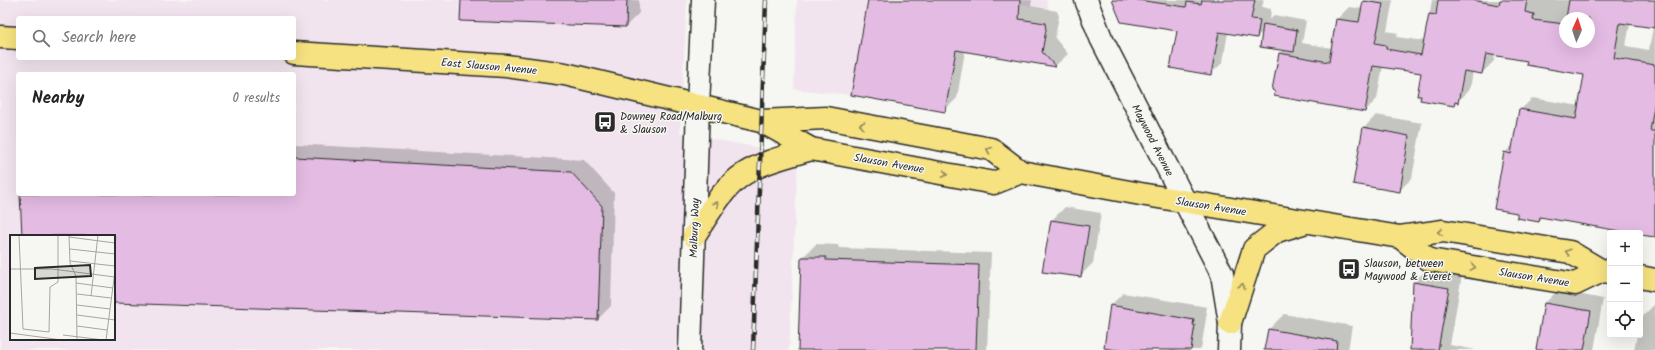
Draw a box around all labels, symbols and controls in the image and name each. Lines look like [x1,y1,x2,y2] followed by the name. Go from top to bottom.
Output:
[1559,12,1595,48] north arrow
[16,16,296,60] search box
[62,26,136,50] text: Search here
[30,27,52,49] icon: search
[440,54,538,80] street label: East Slauson Avenue
[32,85,84,112] text: Nearby
[233,88,280,109] text: 0 results
[1126,101,1178,180] street label: Maywood Avenue
[620,108,722,139] place label: Downey Road/Malburg & Slauson
[592,109,618,135] bus stop icon: Downey Road/Malburg & Slauson
[859,121,865,130] one-way arrow
[986,146,993,154] one-way arrow
[852,149,926,179] street label: Slauson Avenue
[942,169,949,178] one-way arrow
[1174,193,1248,221] street label: Slauson Avenue
[685,197,705,258] street label: Malburg Way
[711,202,718,209] one-way arrow
[1437,227,1443,236] one-way arrow
[1607,230,1643,338] map controls
[1607,230,1643,266] button: +
[10,235,115,340] inset map
[1564,248,1571,257] one-way arrow
[1364,255,1452,286] place label: Slauson, between Maywood & Everet
[1336,256,1362,282] bus stop icon: Slauson, between Maywood & Everet
[1470,262,1476,271] one-way arrow
[1497,264,1571,292] street label: Slauson Avenue
[1607,266,1643,302] button: −
[1237,283,1246,290] one-way arrow
[1607,302,1643,338] button: locate

